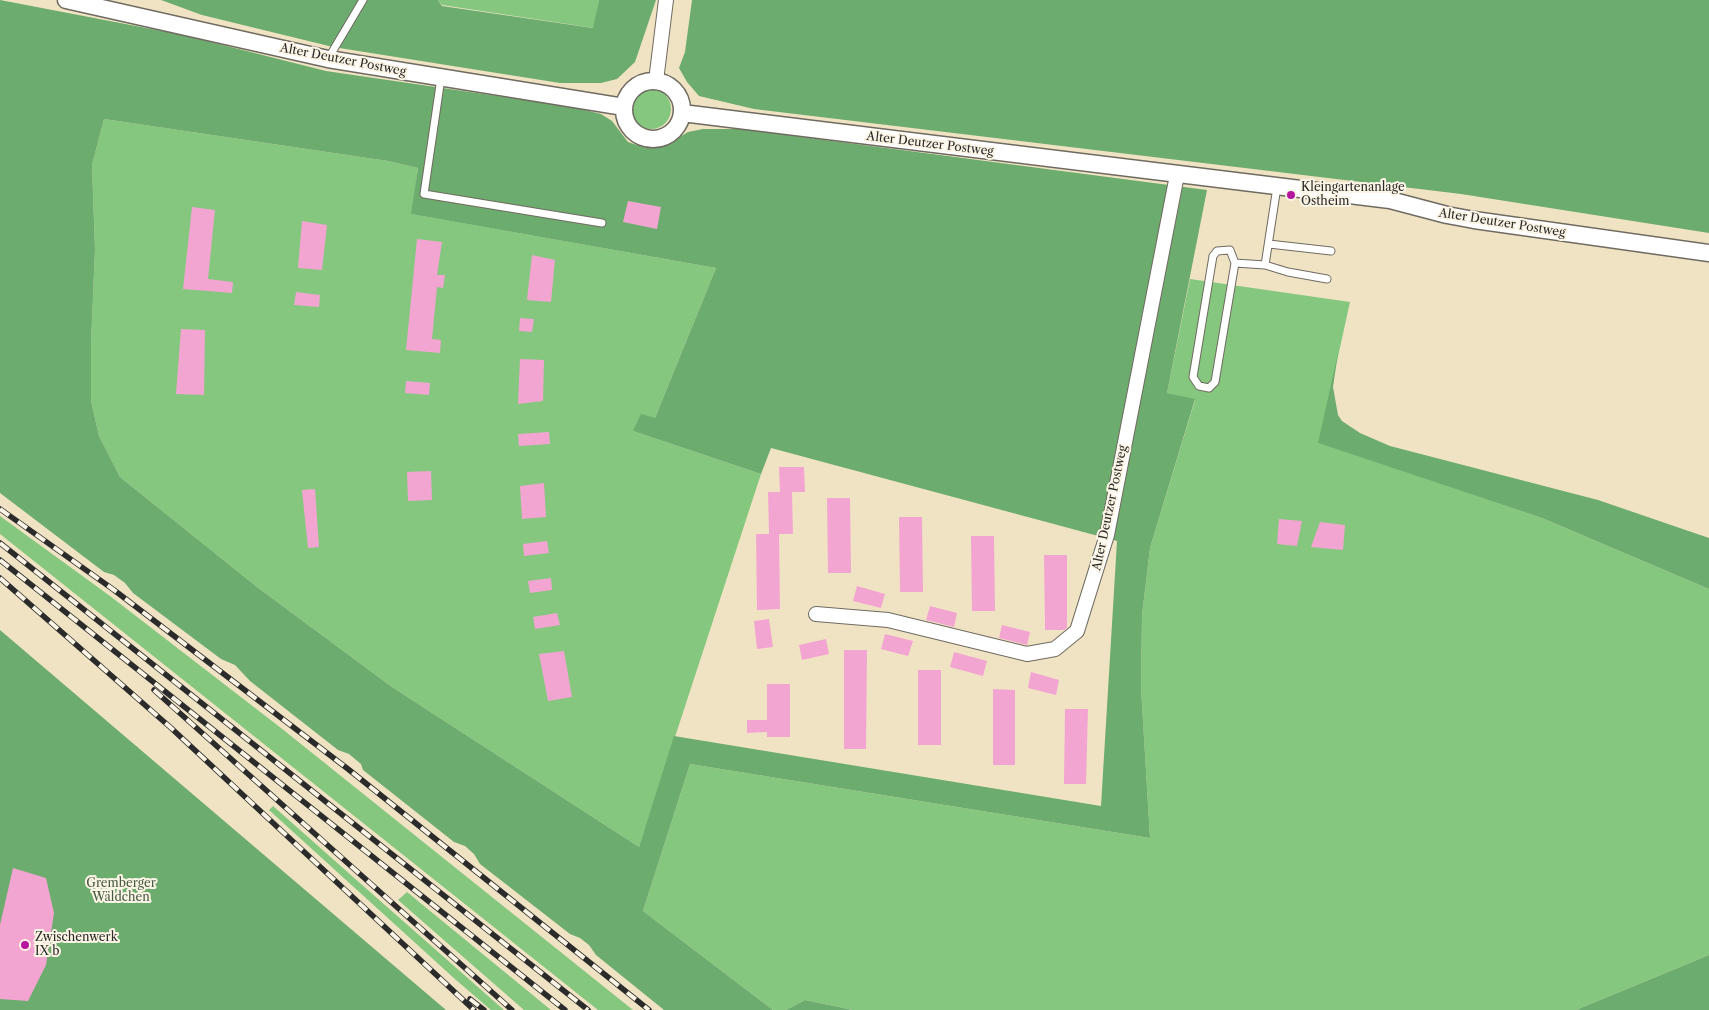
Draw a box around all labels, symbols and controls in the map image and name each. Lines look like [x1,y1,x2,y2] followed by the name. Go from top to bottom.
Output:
[279,41,407,79] street label: Alter Deutzer Postweg
[866,129,994,159] street label: Alter Deutzer Postweg
[1301,181,1405,209] place label: Kleingartenanlage Ostheim
[1285,189,1297,201] marker: Kleingartenanlage Ostheim
[1438,206,1566,240] street label: Alter Deutzer Postweg
[1090,444,1130,572] street label: Alter Deutzer Postweg
[86,877,156,905] park label: Gremberger Wäldchen
[35,931,118,959] place label: Zwischenwerk IX b
[19,939,31,951] marker: Zwischenwerk IX b

